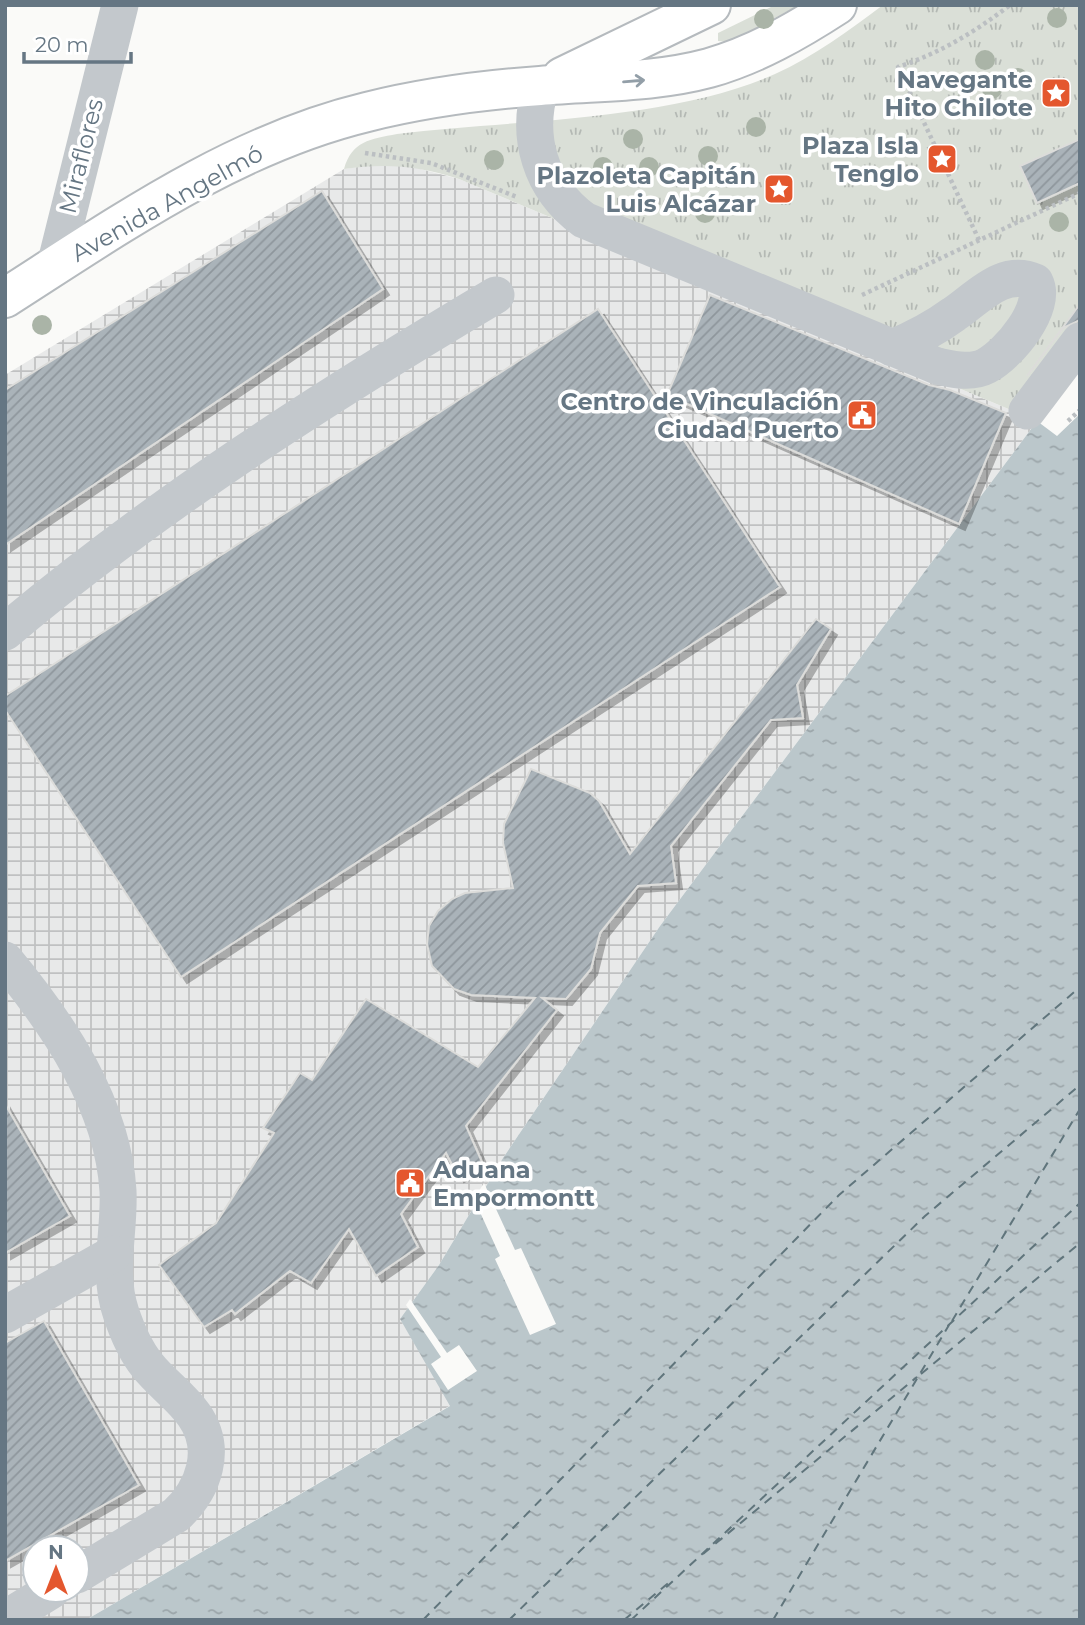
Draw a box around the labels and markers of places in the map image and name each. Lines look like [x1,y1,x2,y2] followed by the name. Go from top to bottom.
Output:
[885,65,1033,122] place label: Navegante Hito Chilote
[1039,76,1073,110] place icon: Navegante Hito Chilote
[802,131,919,188] place label: Plaza Isla Tenglo
[925,142,959,176] place icon: Plaza Isla Tenglo
[537,161,756,218] place label: Plazoleta Capitán Luis Alcázar
[762,172,796,206] place icon: Plazoleta Capitán Luis Alcázar
[561,387,839,444] place label: Centro de Vinculación Ciudad Puerto
[845,398,879,432] public building icon: Centro de Vinculación Ciudad Puerto
[432,1155,596,1212] place label: Aduana Empormontt
[393,1166,427,1200] public building icon: Aduana Empormontt

